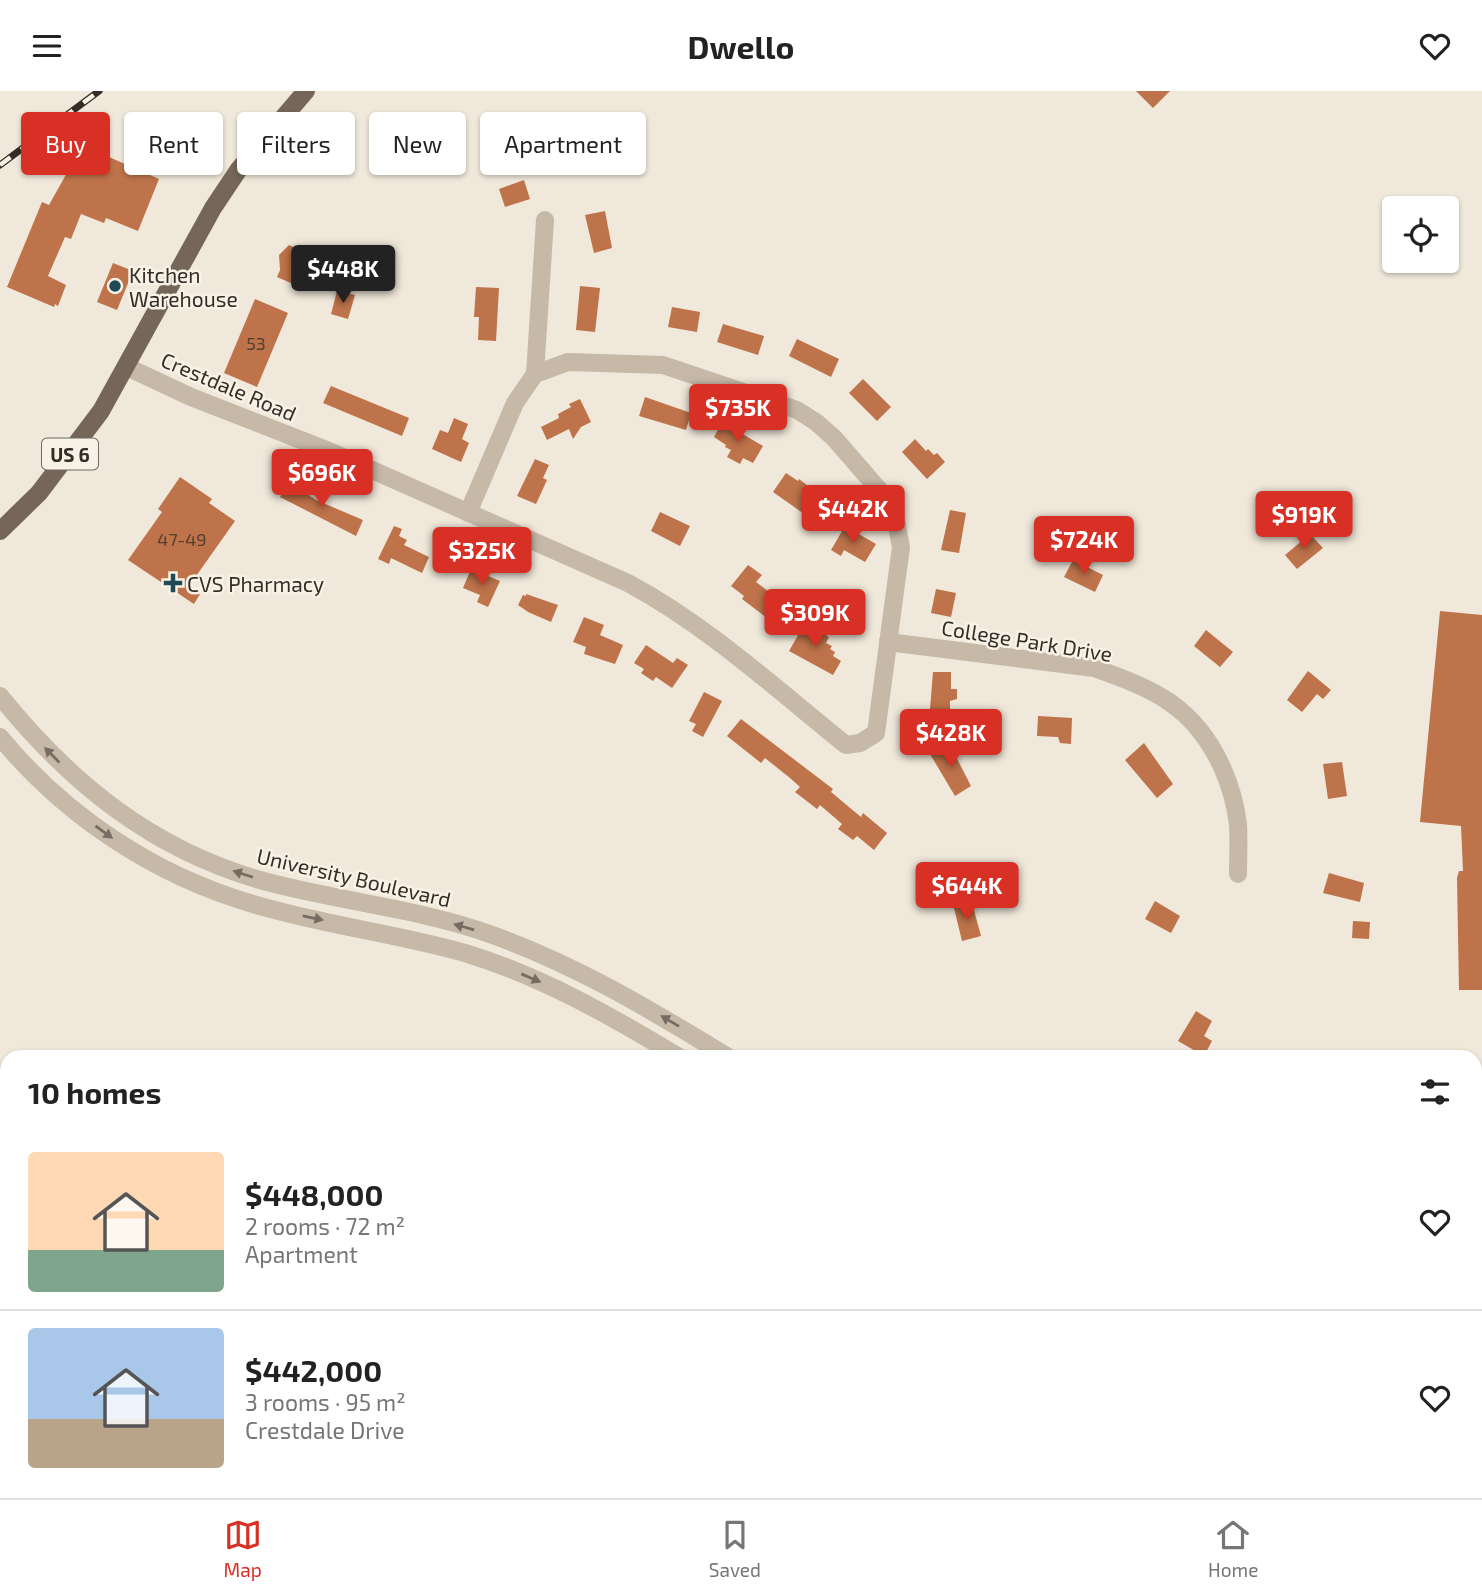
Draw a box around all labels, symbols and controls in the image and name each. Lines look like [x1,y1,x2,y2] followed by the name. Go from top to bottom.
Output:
[28,27,66,65] icon: menu
[688,27,794,65] text: Dwello
[1416,27,1454,65] icon: heart
[21,112,110,175] chip: Buy
[124,112,223,175] chip: Rent
[237,112,355,175] chip: Filters
[369,112,466,175] chip: New
[480,112,646,175] chip: Apartment
[1382,196,1459,273] map controls
[1382,196,1459,273] button: locate
[294,245,392,305] pin: $448K
[307,254,379,282] text: $448K
[129,262,238,311] place label: Kitchen Warehouse
[107,278,123,294] marker: Kitchen Warehouse
[246,332,266,354] house number: 53
[158,346,300,426] street label: Crestdale Road
[689,385,787,444] pin: $735K
[705,393,771,421] text: $735K
[42,439,98,469] road number: US 6
[273,449,371,509] pin: $696K
[288,458,356,486] text: $696K
[804,485,902,545] pin: $442K
[1255,491,1353,551] pin: $919K
[818,494,888,522] text: $442K
[1272,500,1337,528] text: $919K
[1035,517,1133,576] pin: $724K
[1050,525,1118,553] text: $724K
[433,527,531,587] pin: $325K
[157,528,207,550] house number: 47-49
[448,536,516,564] text: $325K
[187,571,324,596] place label: CVS Pharmacy
[165,575,181,591] marker: CVS Pharmacy
[766,589,864,649] pin: $309K
[780,598,850,626] text: $309K
[940,614,1114,666] street label: College Park Drive
[902,709,1000,769] pin: $428K
[916,718,986,746] text: $428K
[44,747,60,764] one-way arrow
[95,825,113,839] one-way arrow
[254,842,454,912] street label: University Boulevard
[918,863,1016,922] pin: $644K
[232,868,253,879] one-way arrow
[932,871,1002,899] text: $644K
[302,913,324,924] one-way arrow
[453,921,474,931] one-way arrow
[521,973,542,984] one-way arrow
[661,1015,680,1028] one-way arrow
[1416,1073,1454,1111] icon: filters
[28,1074,161,1110] text: 10 homes
[245,1176,383,1212] text: $448,000
[84,1180,168,1264] icon: home
[1416,1203,1454,1241] icon: heart
[245,1212,405,1240] text: 2 rooms · 72 m²
[245,1240,358,1268] text: Apartment
[245,1352,382,1388] text: $442,000
[84,1356,168,1440] icon: home
[1416,1379,1454,1417] icon: heart
[245,1388,406,1416] text: 3 rooms · 95 m²
[245,1416,405,1444] text: Crestdale Drive
[224,1516,262,1581] tab: Map
[709,1516,761,1581] tab: Saved
[1208,1516,1258,1581] tab: Home

